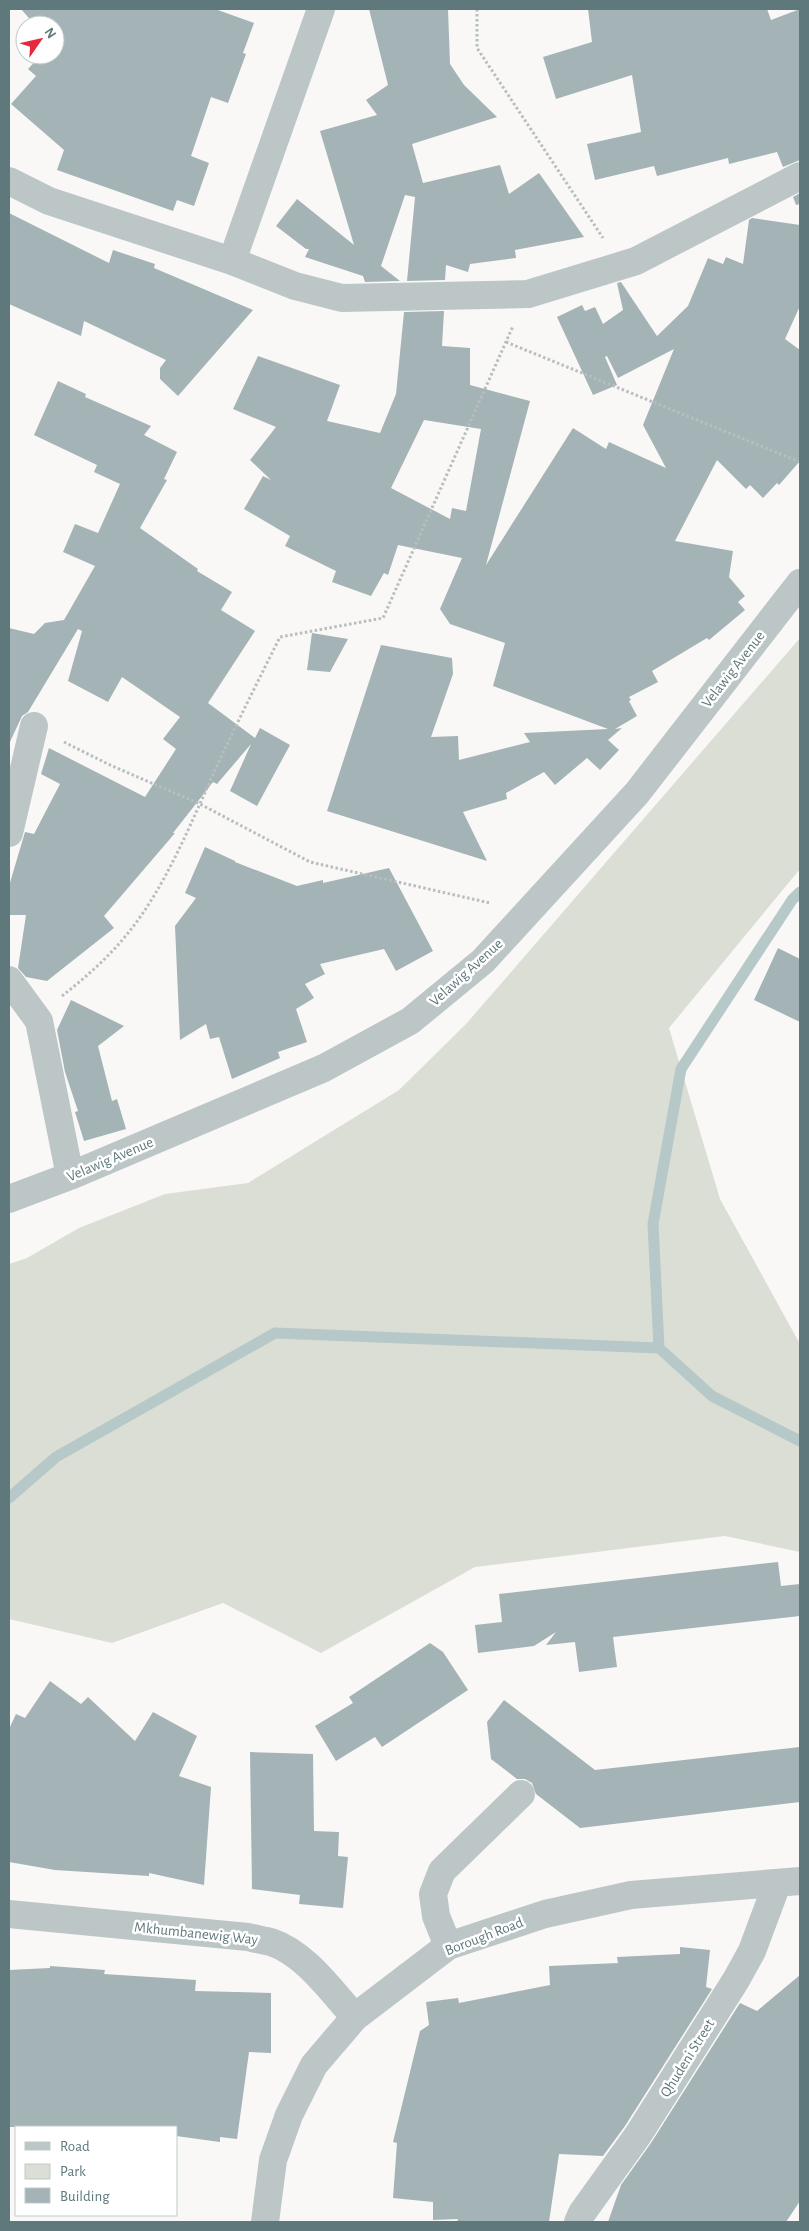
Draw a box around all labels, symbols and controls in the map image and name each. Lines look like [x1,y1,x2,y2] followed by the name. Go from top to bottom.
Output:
[15,15,65,65] north arrow
[41,25,58,41] text: N
[699,628,768,710] street label: Velawig Avenue
[427,936,506,1009] street label: Velawig Avenue
[65,1134,156,1184] street label: Velawig Avenue
[443,1915,526,1958] street label: Borough Road
[133,1920,259,1948] street label: Mkhumbanewig Way
[658,2016,717,2100] street label: Qhudeni Street
[15,2126,178,2216] legend
[60,2139,90,2154] text: Road
[60,2164,86,2179] text: Park
[60,2189,110,2204] text: Building

